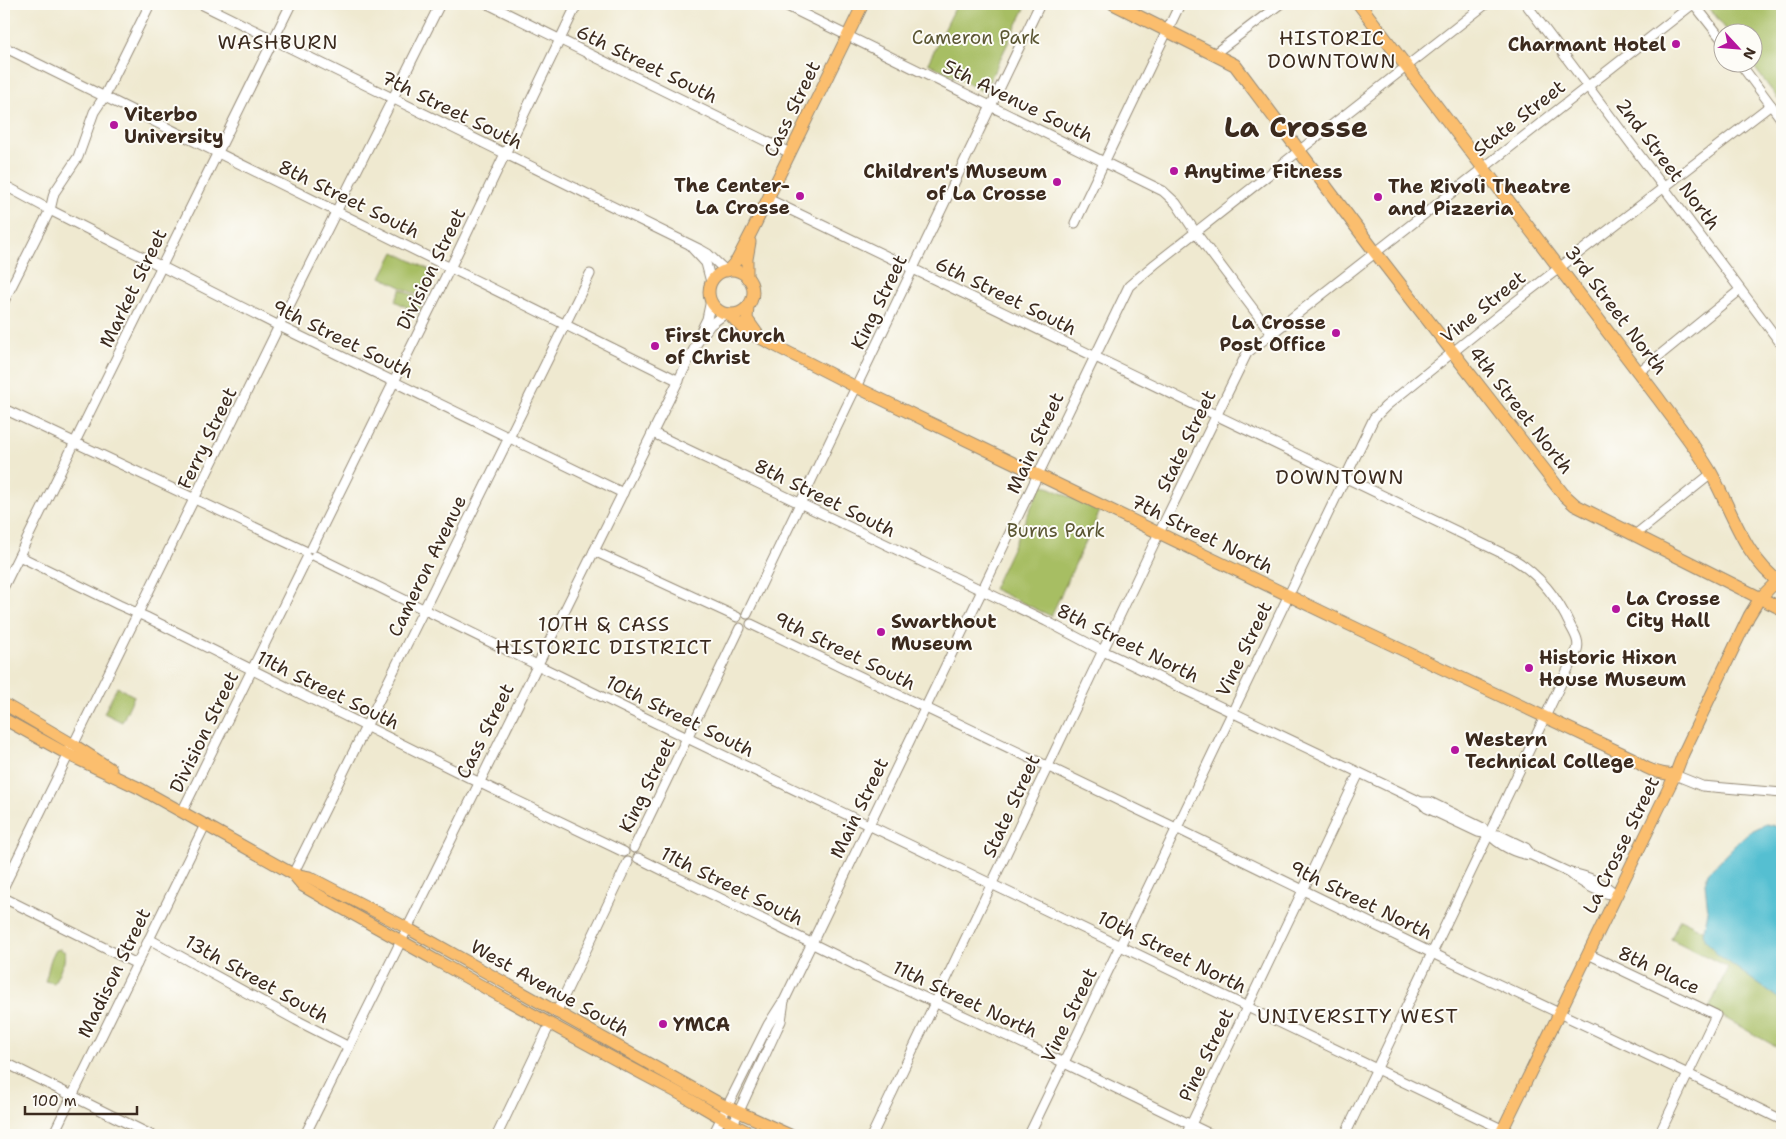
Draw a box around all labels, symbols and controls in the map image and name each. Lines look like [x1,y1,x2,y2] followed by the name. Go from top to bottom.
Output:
[572,19,722,109] street label: 6th Street South
[1714,22,1764,72] north arrow
[912,25,1040,50] park label: Cameron Park
[1268,25,1396,74] district label: HISTORIC DOWNTOWN
[217,29,339,55] district label: WASHBURN
[1508,32,1666,57] place label: Charmant Hotel
[1670,38,1682,50] marker: Charmant Hotel
[1739,45,1760,63] text: N
[939,54,1097,148] street label: 5th Avenue South
[758,57,826,161] street label: Cass Street
[377,65,527,155] street label: 7th Street South
[1468,74,1570,162] street label: State Street
[1610,93,1726,235] street label: 2nd Street North
[124,102,224,149] place label: Viterbo University
[1224,107,1368,146] district label: La Crosse
[108,119,120,131] marker: Viterbo University
[274,154,424,244] street label: 8th Street South
[863,159,1047,206] place label: Children's Museum of La Crosse
[1184,159,1343,184] place label: Anytime Fitness
[1168,165,1180,177] marker: Anytime Fitness
[674,173,790,220] place label: The Center- La Crosse
[1388,174,1571,221] place label: The Rivoli Theatre and Pizzeria
[1051,176,1063,188] marker: Children's Museum of La Crosse
[794,190,806,202] marker: The Center- La Crosse
[1372,191,1384,203] marker: The Rivoli Theatre and Pizzeria
[391,204,471,334] street label: Division Street
[93,224,173,352] street label: Market Street
[1559,240,1673,380] street label: 3rd Street North
[845,250,913,354] street label: King Street
[931,251,1081,341] street label: 6th Street South
[1435,265,1531,349] street label: Vine Street
[268,294,418,384] street label: 9th Street South
[1219,310,1326,357] place label: La Crosse Post Office
[665,323,785,370] place label: First Church of Christ
[1330,327,1342,339] marker: La Crosse Post Office
[649,340,661,352] marker: First Church of Christ
[1463,341,1579,479] street label: 4th Street North
[172,383,242,493] street label: Ferry Street
[1151,386,1221,496] street label: State Street
[1001,388,1069,498] street label: Main Street
[750,453,900,543] street label: 8th Street South
[1276,464,1404,490] district label: DOWNTOWN
[1127,489,1277,579] street label: 7th Street North
[382,491,472,641] street label: Cameron Avenue
[1007,518,1105,543] park label: Burns Park
[1626,586,1720,633] place label: La Crosse City Hall
[1210,597,1278,701] street label: Vine Street
[1053,598,1203,688] street label: 8th Street North
[1610,603,1622,615] marker: La Crosse City Hall
[770,606,920,696] street label: 9th Street South
[891,609,997,656] place label: Swarthout Museum
[495,611,713,660] district label: 10TH & CASS HISTORIC DISTRICT
[875,626,887,638] marker: Swarthout Museum
[252,645,404,735] street label: 11th Street South
[1539,645,1686,692] place label: Historic Hixon House Museum
[1523,662,1535,674] marker: Historic Hixon House Museum
[164,667,244,797] street label: Division Street
[602,669,758,763] street label: 10th Street South
[450,679,520,783] street label: Cass Street
[1465,727,1634,774] place label: Western Technical College
[613,733,681,837] street label: King Street
[1449,744,1461,756] marker: Western Technical College
[976,751,1046,861] street label: State Street
[824,754,894,862] street label: Main Street
[1577,772,1665,918] street label: La Crosse Street
[656,841,808,931] street label: 11th Street South
[1286,855,1436,945] street label: 9th Street North
[72,904,156,1042] street label: Madison Street
[1093,905,1251,999] street label: 10th Street North
[180,929,334,1029] street label: 13th Street South
[466,934,634,1042] street label: West Avenue South
[1614,940,1704,1000] street label: 8th Place
[888,954,1042,1044] street label: 11th Street North
[1035,963,1103,1067] street label: Vine Street
[1257,1003,1459,1029] district label: UNIVERSITY WEST
[1173,1004,1239,1106] street label: Pine Street
[673,1012,730,1037] place label: YMCA
[657,1018,669,1030] marker: YMCA
[25,1084,138,1116] scale bar
[32,1091,77,1111] text: 100 m

